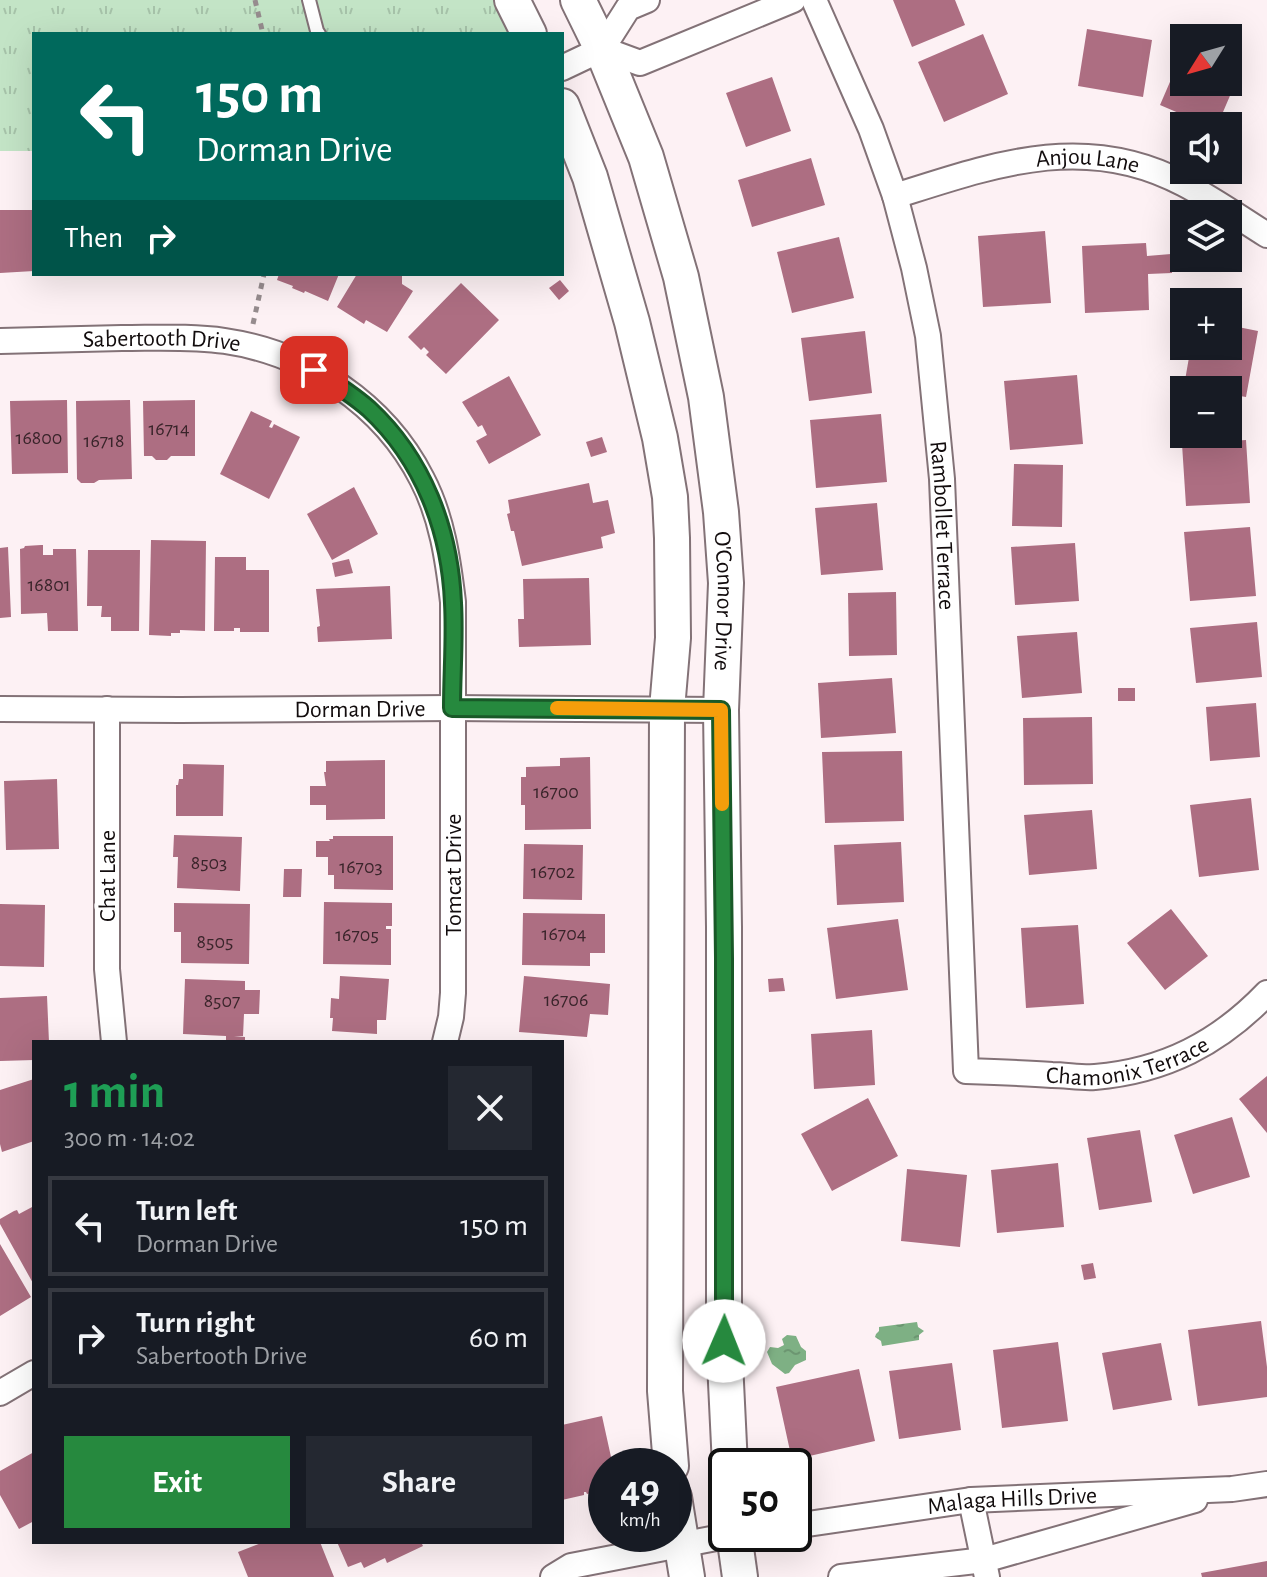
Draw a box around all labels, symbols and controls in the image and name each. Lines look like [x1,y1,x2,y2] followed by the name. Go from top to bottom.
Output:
[1170,24,1242,96] north arrow
[1170,24,1242,448] map controls
[64,64,168,168] icon: left
[196,67,323,123] text: 150 m
[1170,112,1242,184] button: sound
[196,132,393,168] text: Dorman Drive
[1034,145,1142,178] street label: Anjou Lane
[1170,200,1242,272] button: layers
[139,216,183,260] icon: right
[64,223,123,253] text: Then
[1170,288,1242,360] button: +
[83,327,243,356] street label: Sabertooth Drive
[280,336,348,404] pin
[292,348,336,392] icon: arrive
[1170,376,1242,448] button: −
[148,419,190,439] house number: 16714
[16,428,62,448] house number: 16800
[84,431,124,451] house number: 16718
[925,440,958,610] street label: Rambollet Terrace
[709,531,737,671] street label: O'Connor Drive
[27,575,71,595] house number: 16801
[294,697,426,722] street label: Dorman Drive
[533,782,579,802] house number: 16700
[442,814,466,936] street label: Tomcat Drive
[96,830,120,922] street label: Chat Lane
[191,853,227,873] house number: 8503
[339,857,383,877] house number: 16703
[531,862,575,882] house number: 16702
[542,924,586,944] house number: 16704
[335,925,379,945] house number: 16705
[197,932,233,952] house number: 8505
[544,990,588,1010] house number: 16706
[204,991,240,1011] house number: 8507
[1046,1032,1213,1090] street label: Chamonix Terrace
[448,1066,532,1150] button: close
[64,1069,165,1117] text: 1 min
[64,1125,195,1151] text: 300 m · 14:02
[136,1196,237,1226] text: Turn left
[68,1204,112,1248] icon: left
[460,1211,528,1241] text: 150 m
[136,1231,278,1257] text: Dorman Drive
[682,1299,766,1383] position arrow
[136,1308,255,1338] text: Turn right
[68,1316,112,1360] icon: right
[469,1323,528,1353] text: 60 m
[136,1343,307,1369] text: Sabertooth Drive
[64,1436,290,1528] button: Exit
[306,1436,532,1528] button: Share
[708,1448,812,1552] speed limit sign: 50
[620,1470,660,1510] text: 49
[926,1484,1098,1519] street label: Malaga Hills Drive
[619,1510,661,1530] text: km/h

